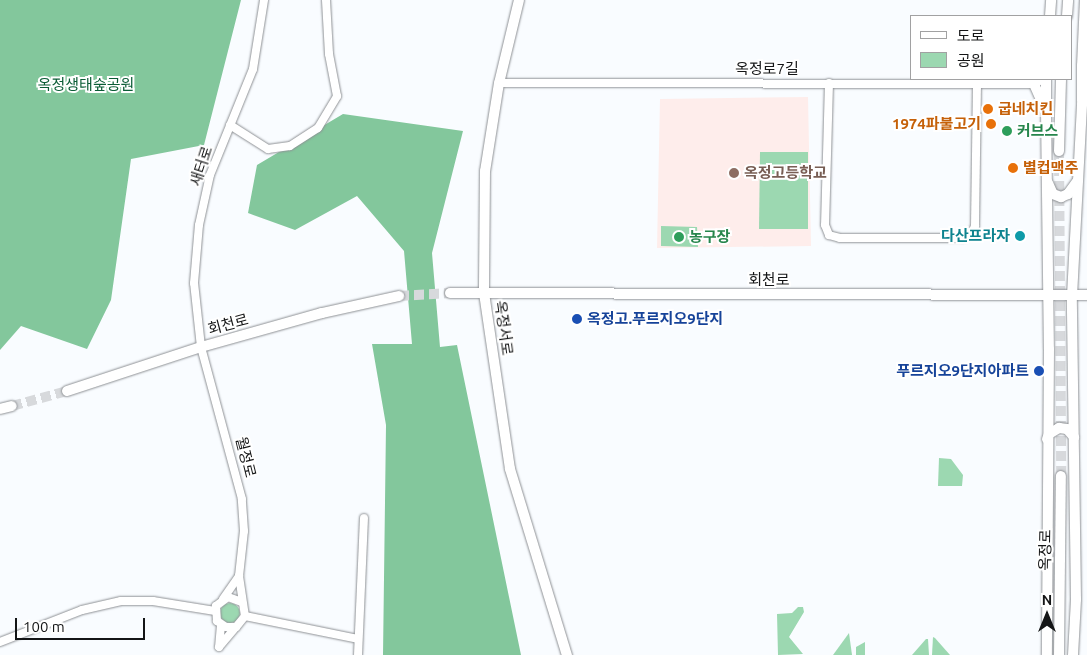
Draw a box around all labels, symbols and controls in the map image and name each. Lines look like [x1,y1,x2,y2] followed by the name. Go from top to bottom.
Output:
[910,15,1072,80] legend
[957,27,985,44] text: 도로
[957,52,985,69] text: 공원
[735,60,799,78] street label: 옥정로7길
[38,76,134,94] park label: 옥정생태숲공원
[998,100,1053,118] place label: 굽네치킨
[982,103,994,115] marker: 굽네치킨
[892,115,981,133] place label: 1974파불고기
[985,118,997,130] marker: 1974파불고기
[1017,122,1058,140] place label: 커브스
[1001,125,1013,137] marker: 커브스
[186,144,216,188] street label: 새터로
[1023,159,1078,177] place label: 별컵맥주
[1007,162,1019,174] marker: 별컵맥주
[744,164,827,182] place label: 옥정고등학교
[728,167,740,179] marker: 옥정고등학교
[941,227,1010,245] place label: 다산프라자
[689,228,730,246] place label: 농구장
[1014,230,1026,242] marker: 다산프라자
[673,231,685,243] marker: 농구장
[748,271,790,289] street label: 회천로
[491,299,517,357] street label: 옥정서로
[206,310,250,338] street label: 회천로
[587,310,723,328] place label: 옥정고.푸르지오9단지
[571,313,583,325] marker: 옥정고.푸르지오9단지
[896,362,1029,380] place label: 푸르지오9단지아파트
[1033,365,1045,377] marker: 푸르지오9단지아파트
[232,435,260,479] street label: 월정로
[1036,529,1054,571] street label: 옥정로
[1022,590,1072,640] north arrow
[1042,592,1052,608] text: N
[18,608,148,640] scale bar
[23,618,65,635] text: 100 m

